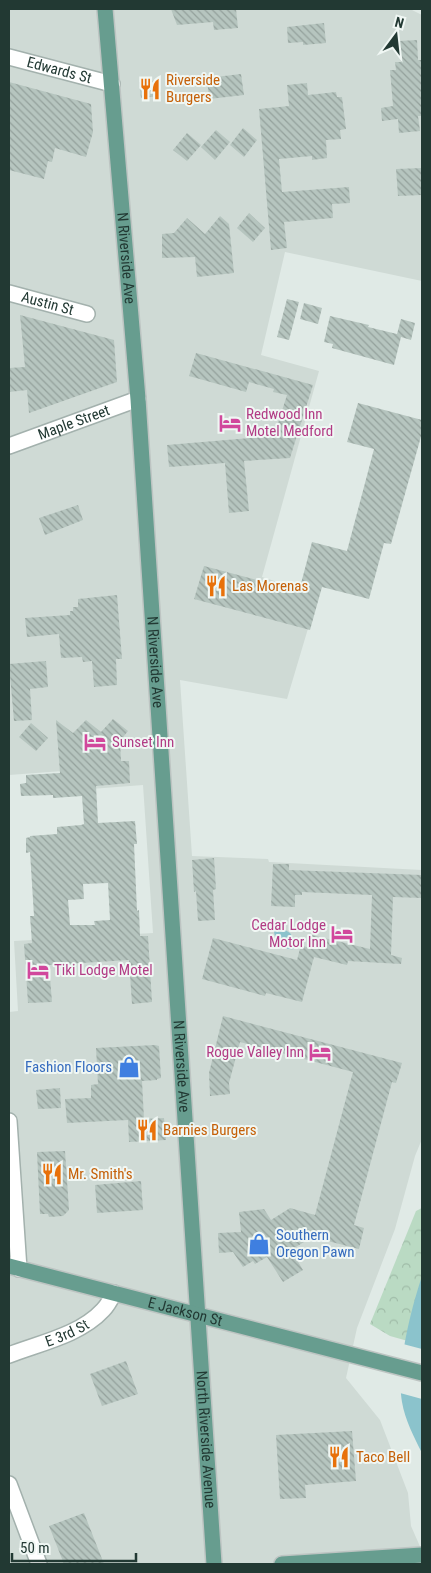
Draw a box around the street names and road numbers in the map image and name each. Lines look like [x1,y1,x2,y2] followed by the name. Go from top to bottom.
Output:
[25,53,94,87] street label: Edwards St
[113,212,139,305] street label: N Riverside Ave
[19,288,76,319] street label: Austin St
[35,401,112,444] street label: Maple Street
[143,616,167,709] street label: N Riverside Ave
[170,1020,194,1113] street label: N Riverside Ave
[146,1293,224,1330] street label: E Jackson St
[43,1315,92,1351] street label: E 3rd St
[192,1370,219,1509] street label: North Riverside Avenue

